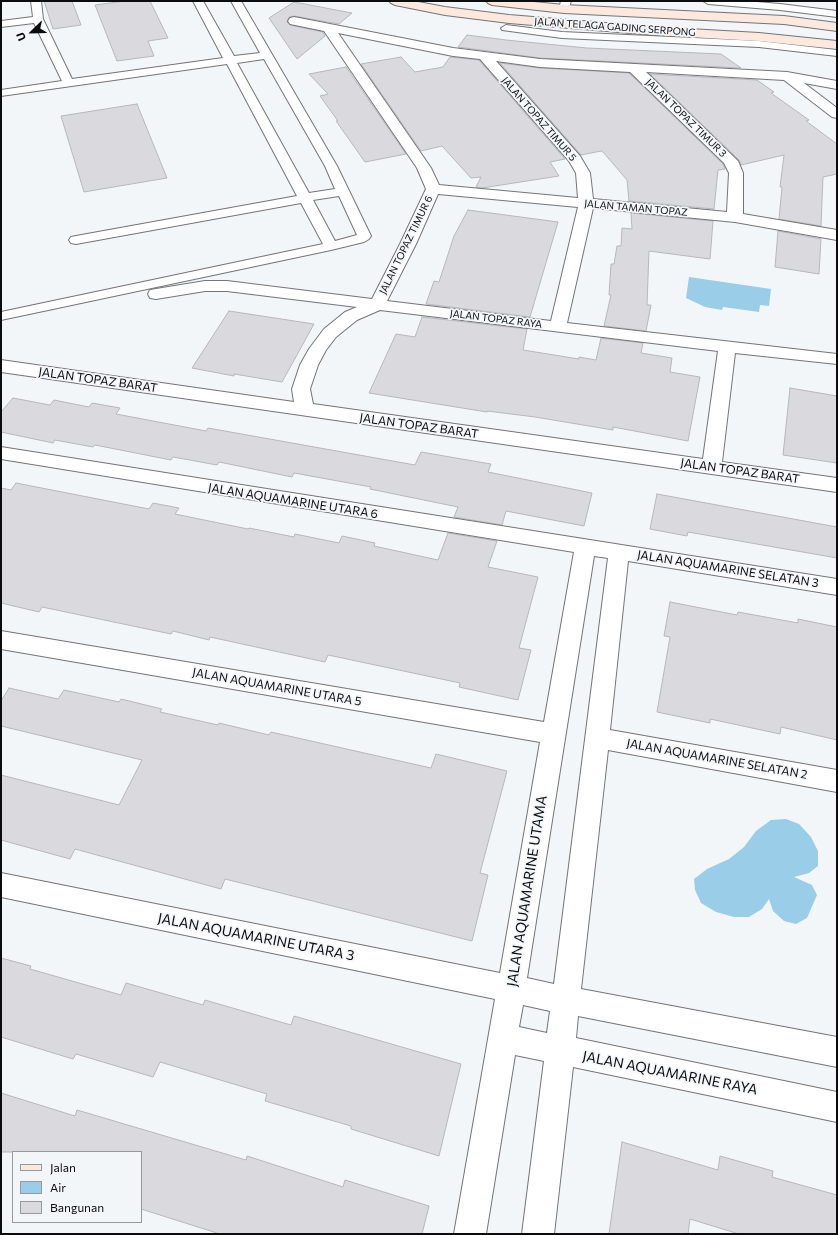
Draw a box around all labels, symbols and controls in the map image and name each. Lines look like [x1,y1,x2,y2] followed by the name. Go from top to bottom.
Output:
[12,12,52,52] north arrow
[534,15,696,39] street label: JALAN TELAGA GADING SERPONG
[13,31,28,43] text: U
[499,74,579,164] street label: JALAN TOPAZ TIMUR 5
[643,76,729,160] street label: JALAN TOPAZ TIMUR 3
[377,194,435,296] street label: JALAN TOPAZ TIMUR 6
[584,197,688,219] street label: JALAN TAMAN TOPAZ
[449,307,543,331] street label: JALAN TOPAZ RAYA
[38,365,158,395] street label: JALAN TOPAZ BARAT
[359,411,479,441] street label: JALAN TOPAZ BARAT
[680,456,800,486] street label: JALAN TOPAZ BARAT
[207,480,379,522] street label: JALAN AQUAMARINE UTARA 6
[636,548,820,590] street label: JALAN AQUAMARINE SELATAN 3
[191,665,363,709] street label: JALAN AQUAMARINE UTARA 5
[625,736,809,782] street label: JALAN AQUAMARINE SELATAN 2
[504,794,550,988] street label: JALAN AQUAMARINE UTAMA
[156,910,356,964] street label: JALAN AQUAMARINE UTARA 3
[581,1048,759,1098] street label: JALAN AQUAMARINE RAYA
[12,1151,142,1223] legend
[50,1160,76,1174] text: Jalan
[50,1180,66,1194] text: Air
[50,1200,104,1214] text: Bangunan

